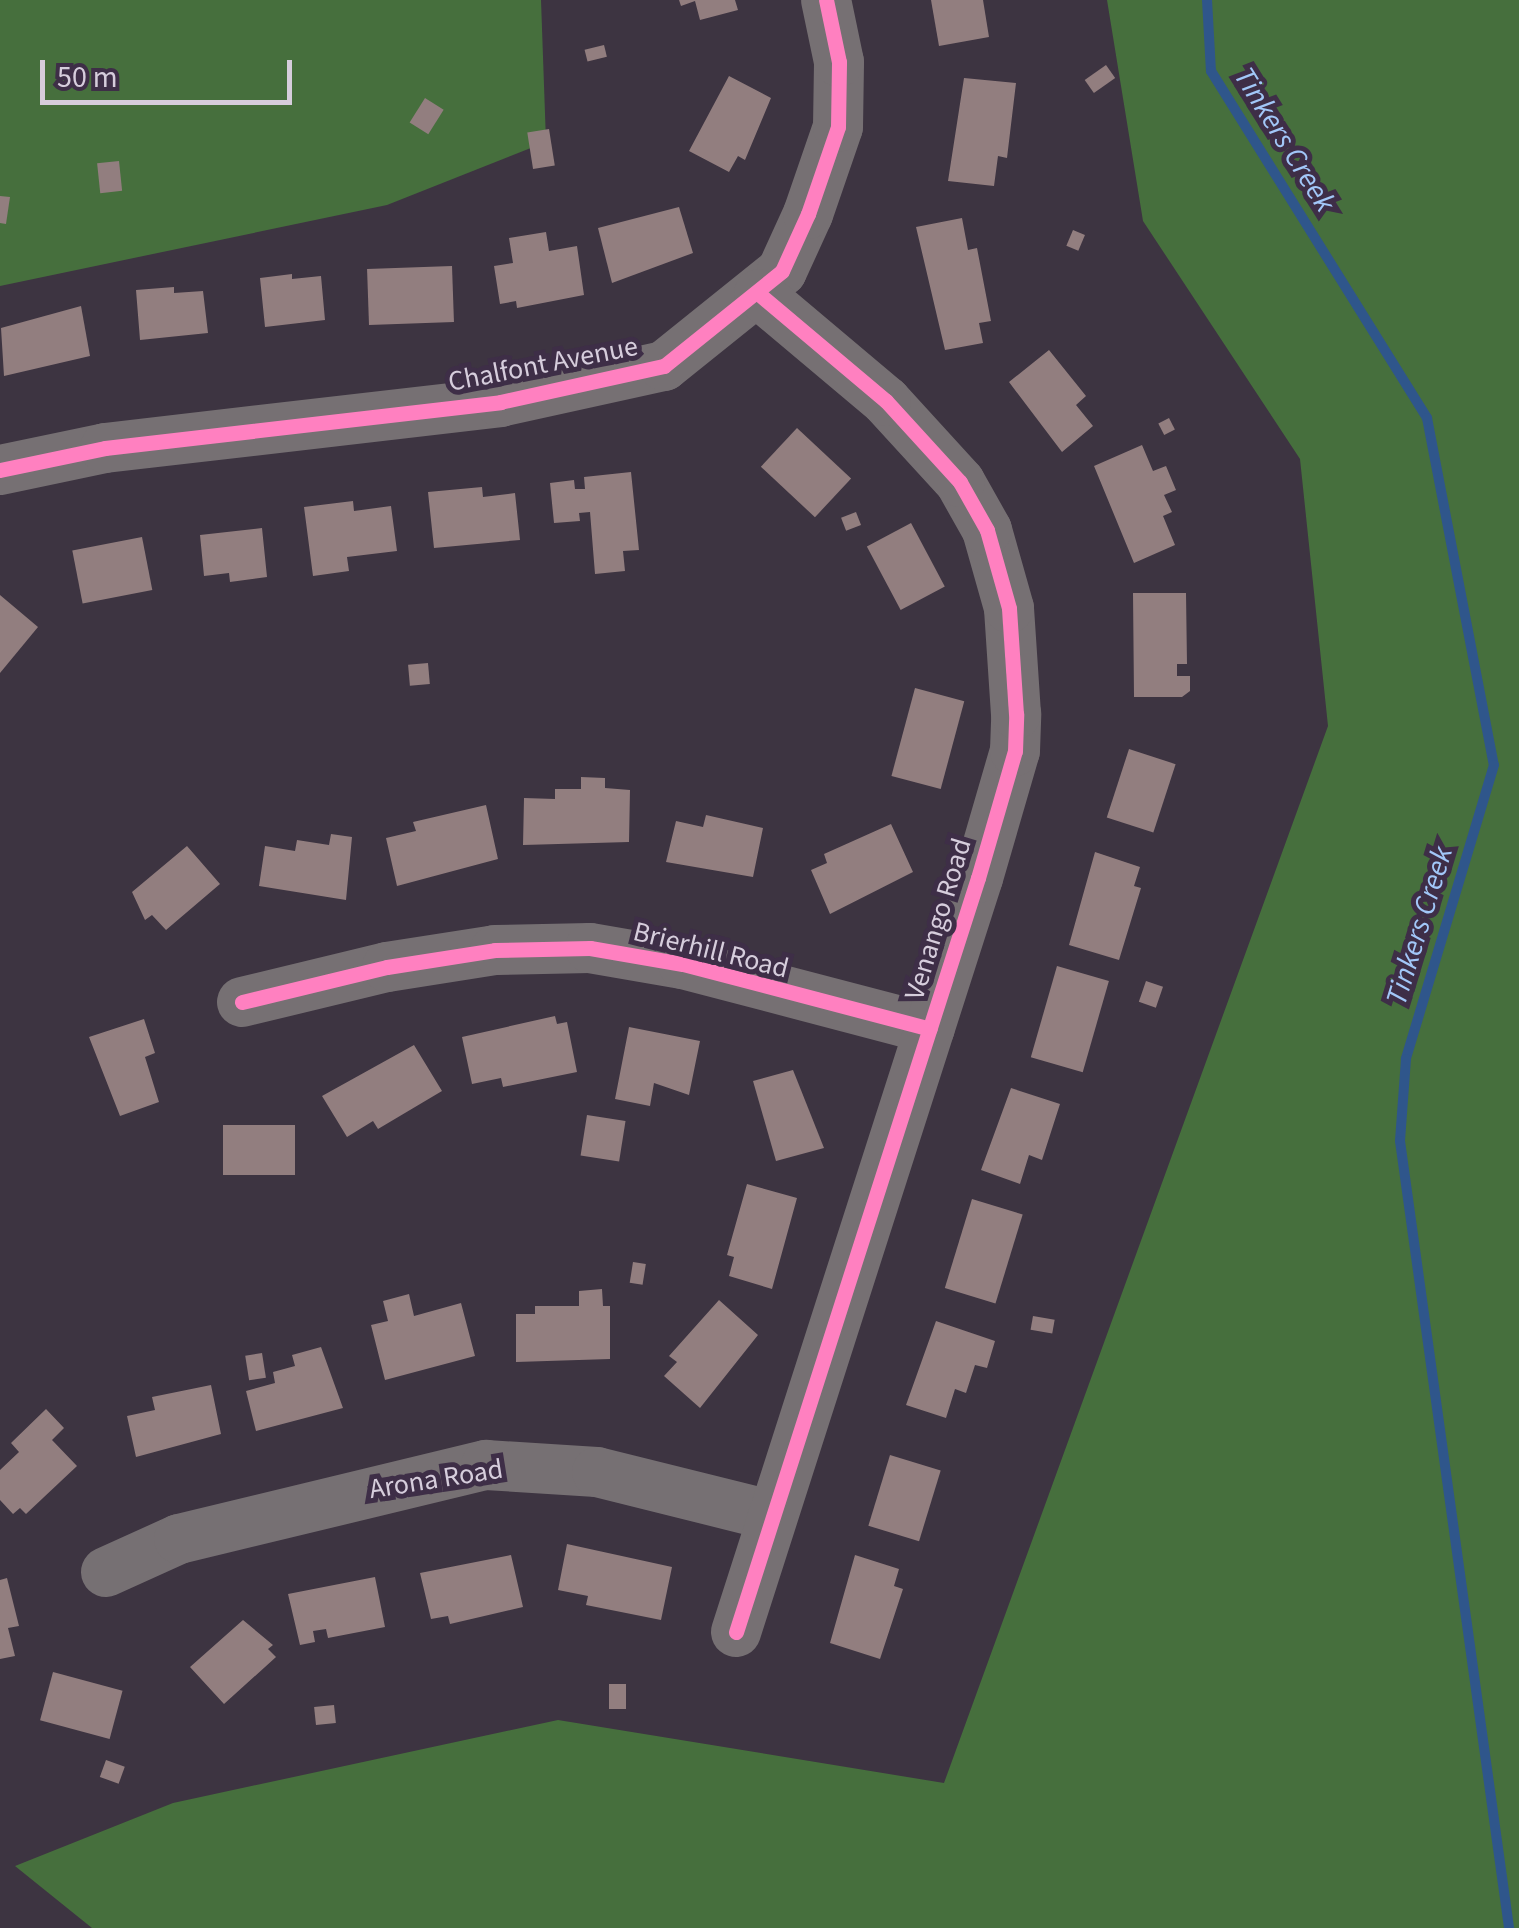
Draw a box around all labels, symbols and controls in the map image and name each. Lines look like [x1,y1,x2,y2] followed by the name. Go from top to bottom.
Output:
[45,40,298,102] scale bar
[57,56,118,99] text: 50 m
[1225,61,1343,219] water label: Tinkers Creek
[445,329,641,399] street label: Chalfont Avenue
[897,834,979,1004] street label: Venango Road
[1379,842,1461,1010] water label: Tinkers Creek
[630,914,792,986] street label: Brierhill Road
[367,1452,505,1506] street label: Arona Road

